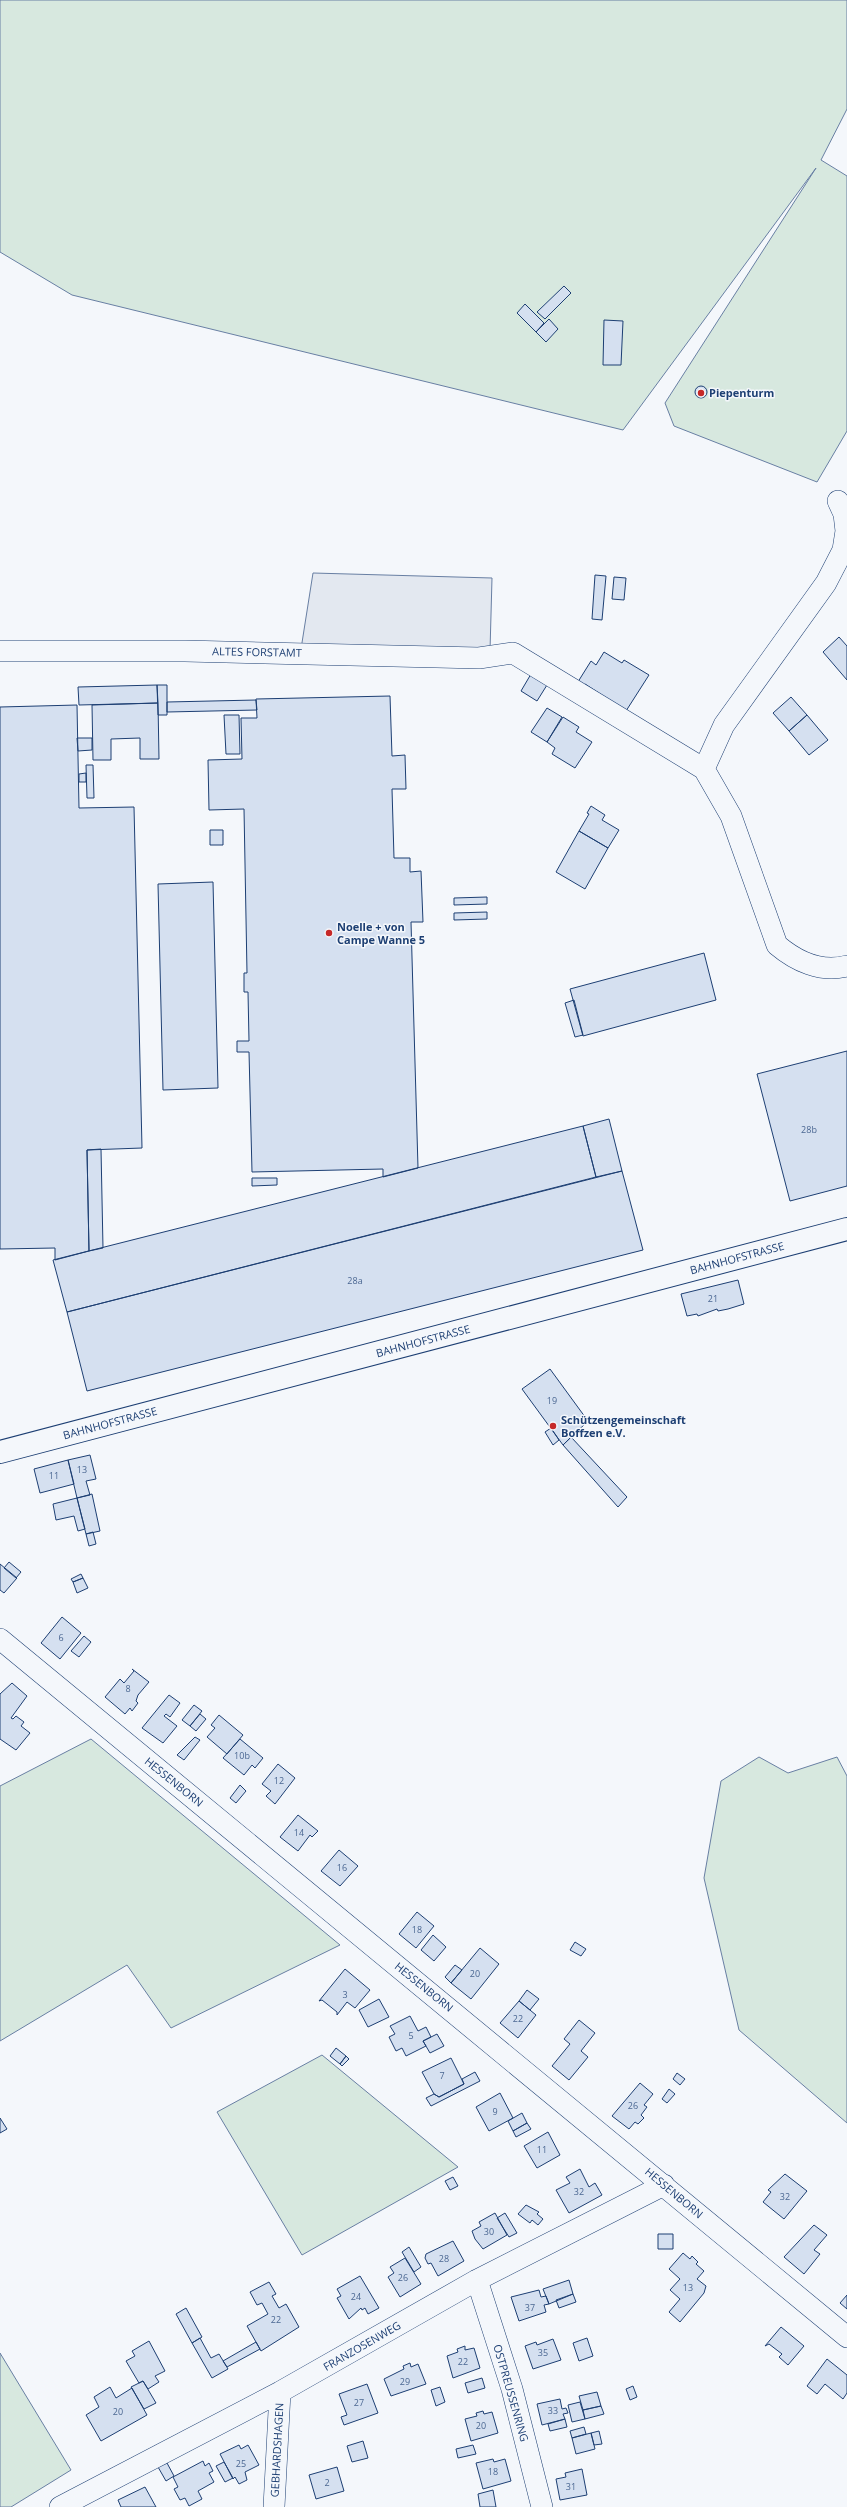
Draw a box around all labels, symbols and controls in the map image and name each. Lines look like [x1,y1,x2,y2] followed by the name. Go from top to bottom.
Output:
[709,385,774,400] place label: Piepenturm
[696,388,706,398] marker: Piepenturm
[212,643,302,660] street label: ALTES FORSTAMT
[337,919,425,947] place label: Noelle + von Campe Wanne 5
[324,928,334,938] marker: Noelle + von Campe Wanne 5
[801,1123,817,1136] house number: 28b
[688,1238,786,1277] street label: BAHNHOFSTRASSE
[347,1274,363,1287] house number: 28a
[708,1292,718,1305] house number: 21
[374,1321,472,1360] street label: BAHNHOFSTRASSE
[547,1394,557,1407] house number: 19
[61,1403,159,1442] street label: BAHNHOFSTRASSE
[561,1412,686,1440] place label: Schützengemeinschaft Boffzen e.V.
[548,1421,558,1431] marker: Schützengemeinschaft Boffzen e.V.
[77,1463,87,1476] house number: 13
[49,1469,59,1482] house number: 11
[58,1631,64,1644] house number: 6
[125,1682,131,1695] house number: 8
[234,1749,250,1762] house number: 10b
[142,1753,207,1810] street label: HESSENBORN
[274,1774,284,1787] house number: 12
[294,1826,304,1839] house number: 14
[337,1861,347,1874] house number: 16
[412,1923,422,1936] house number: 18
[392,1958,457,2015] street label: HESSENBORN
[470,1967,480,1980] house number: 20
[342,1988,348,2001] house number: 3
[513,2012,523,2025] house number: 22
[408,2029,414,2042] house number: 5
[439,2069,445,2082] house number: 7
[628,2099,638,2112] house number: 26
[492,2105,498,2118] house number: 9
[537,2143,547,2156] house number: 11
[642,2164,706,2221] street label: HESSENBORN
[574,2185,584,2198] house number: 32
[780,2190,790,2203] house number: 32
[484,2225,494,2238] house number: 30
[439,2252,449,2265] house number: 28
[398,2271,408,2284] house number: 26
[683,2281,693,2294] house number: 13
[351,2290,361,2303] house number: 24
[525,2301,535,2314] house number: 37
[271,2313,281,2326] house number: 22
[320,2317,403,2374] street label: FRANZOSENWEG
[490,2342,533,2443] street label: OSTPREUSSENRING
[538,2346,548,2359] house number: 35
[458,2355,468,2368] house number: 22
[400,2375,410,2388] house number: 29
[354,2396,364,2409] house number: 27
[267,2402,286,2498] street label: GEBHARDSHAGEN
[548,2404,558,2417] house number: 33
[113,2405,123,2418] house number: 20
[476,2419,486,2432] house number: 20
[236,2457,246,2470] house number: 25
[488,2465,498,2478] house number: 18
[324,2476,330,2489] house number: 2
[566,2480,576,2493] house number: 31

